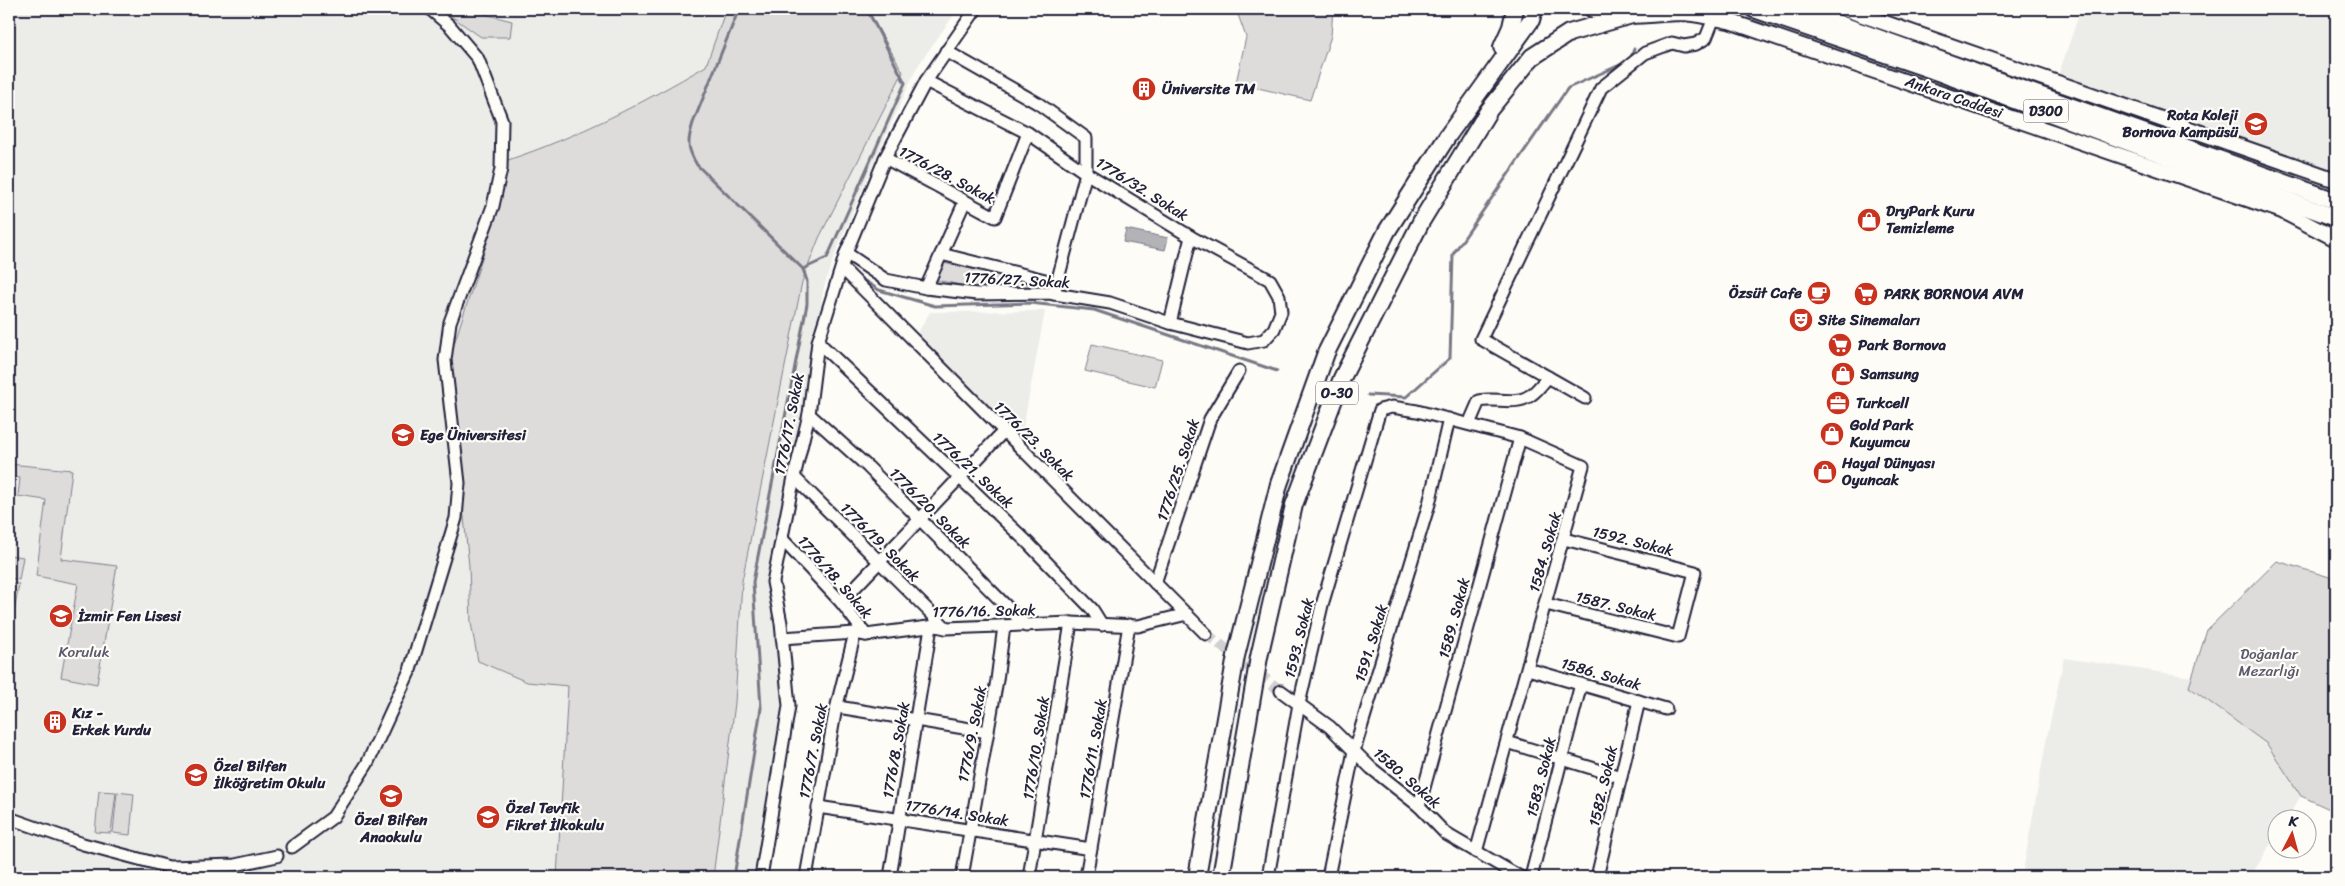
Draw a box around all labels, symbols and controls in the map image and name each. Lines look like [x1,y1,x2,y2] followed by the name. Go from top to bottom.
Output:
[1901,68,2007,126] street label: Ankara Caddesi
[1131,76,1157,102] building icon: Üniversite TM
[1162,76,1256,102] place label: Üniversite TM
[2024,100,2068,122] road number: D300
[2122,102,2239,145] place label: Rota Koleji Bornova Kampüsü
[2243,111,2269,137] school or university icon: Rota Koleji Bornova Kampüsü
[894,139,1000,211] street label: 1776/28. Sokak
[1090,150,1194,228] street label: 1776/32. Sokak
[1886,198,1975,241] place label: DryPark Kuru Temizleme
[1856,207,1882,233] shop icon: DryPark Kuru Temizleme
[964,264,1070,296] street label: 1776/27. Sokak
[1728,280,1802,306] place label: Özsüt Cafe
[1806,280,1832,306] cafe icon: Özsüt Cafe
[1853,281,1879,307] supermarket icon: PARK BORNOVA AVM
[1884,281,2024,307] place label: PARK BORNOVA AVM
[1788,307,1814,333] theatre icon: Site Sinemaları
[1817,307,1920,333] place label: Site Sinemaları
[1827,332,1853,358] supermarket icon: Park Bornova
[1858,332,1947,358] place label: Park Bornova
[1830,361,1856,387] shop icon: Samsung
[1859,361,1920,387] place label: Samsung
[766,371,812,477] street label: 1776/17. Sokak
[1316,382,1358,404] road number: O-30
[1825,390,1851,416] office icon: Turkcell
[1856,390,1910,416] place label: Turkcell
[988,395,1080,487] street label: 1776/23. Sokak
[1849,412,1915,455] place label: Gold Park Kuyumcu
[1149,415,1207,525] street label: 1776/25. Sokak
[1819,421,1845,447] shop icon: Gold Park Kuyumcu
[390,422,416,448] school or university icon: Ege Üniversitesi
[420,422,527,448] place label: Ege Üniversitesi
[926,425,1020,515] street label: 1776/21. Sokak
[1841,450,1935,493] place label: Hayal Dünyası Oyuncak
[1812,459,1838,485] shop icon: Hayal Dünyası Oyuncak
[883,461,977,555] street label: 1776/20. Sokak
[834,496,926,588] street label: 1776/19. Sokak
[1521,509,1569,595] street label: 1584. Sokak
[1590,518,1676,564] street label: 1592. Sokak
[791,529,879,625] street label: 1776/18. Sokak
[1431,575,1477,661] street label: 1589. Sokak
[1573,583,1659,629] street label: 1587. Sokak
[1276,595,1322,681] street label: 1593. Sokak
[932,597,1036,625] street label: 1776/16. Sokak
[1347,601,1395,685] street label: 1591. Sokak
[48,603,74,629] school or university icon: İzmir Fen Lisesi
[77,603,181,629] place label: İzmir Fen Lisesi
[58,639,110,665] park label: Koruluk
[2239,641,2299,684] park label: Doğanlar Mezarlığı
[1558,650,1644,698] street label: 1586. Sokak
[950,684,994,784] street label: 1776/9. Sokak
[1015,694,1057,802] street label: 1776/10. Sokak
[1071,697,1115,801] street label: 1776/11. Sokak
[71,700,152,743] place label: Kız - Erkek Yurdu
[875,700,917,800] street label: 1776/8. Sokak
[791,701,835,801] street label: 1776/7. Sokak
[42,709,68,735] building icon: Kız - Erkek Yurdu
[1518,734,1564,820] street label: 1583. Sokak
[1367,741,1447,815] street label: 1580. Sokak
[1581,743,1625,829] street label: 1582. Sokak
[213,753,326,796] place label: Özel Bilfen İlköğretim Okulu
[183,762,209,788] school or university icon: Özel Bilfen İlköğretim Okulu
[378,783,404,809] school or university icon: Özel Bilfen Anaokulu
[903,792,1011,834] street label: 1776/14. Sokak
[505,795,605,838] place label: Özel Tevfik Fikret İlkokulu
[475,804,501,830] school or university icon: Özel Tevfik Fikret İlkokulu
[354,807,428,850] place label: Özel Bilfen Anaokulu
[2268,808,2318,858] north arrow
[2287,809,2300,835] text: K

